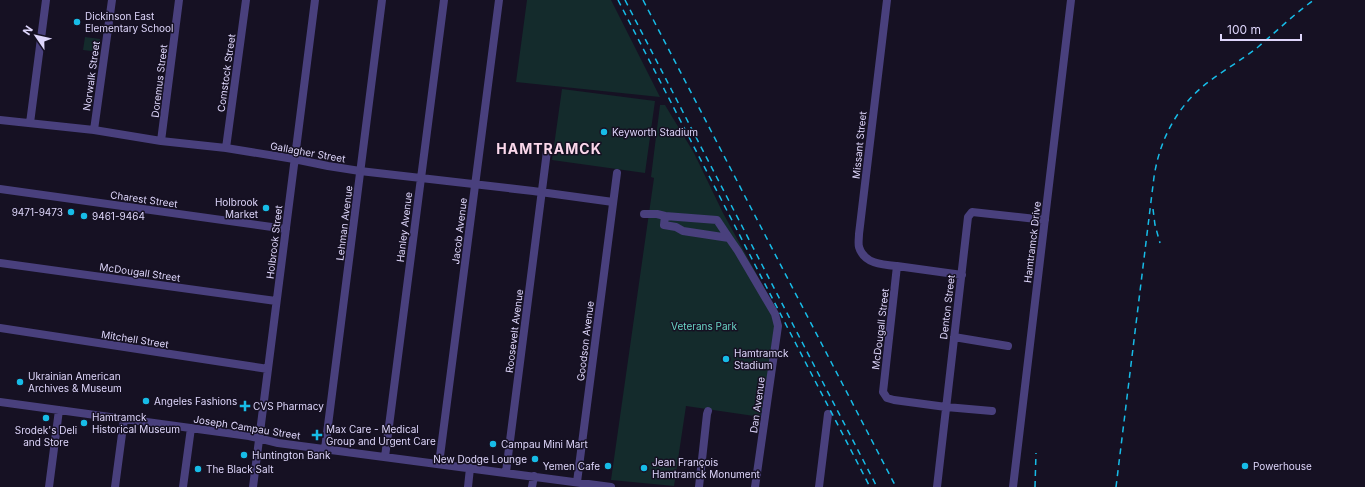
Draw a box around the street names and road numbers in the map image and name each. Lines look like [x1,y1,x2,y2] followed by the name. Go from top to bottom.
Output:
[215,32,238,113] street label: Comstock Street
[80,40,102,112] street label: Norwalk Street
[149,43,170,118] street label: Doremus Street
[849,110,869,179] street label: Missant Street
[269,139,347,165] street label: Gallagher Street
[333,185,355,261] street label: Lehman Avenue
[110,188,179,210] street label: Charest Street
[394,191,414,263] street label: Hanley Avenue
[449,197,469,265] street label: Jacob Avenue
[1021,200,1043,283] street label: Hamtramck Drive
[264,204,285,280] street label: Holbrook Street
[99,260,182,284] street label: McDougall Street
[937,273,957,340] street label: Denton Street
[869,287,891,370] street label: McDougall Street
[503,288,525,374] street label: Roosevelt Avenue
[574,300,596,382] street label: Goodson Avenue
[100,328,170,350] street label: Mitchell Street
[747,376,767,434] street label: Dan Avenue
[193,413,302,441] street label: Joseph Campau Street

